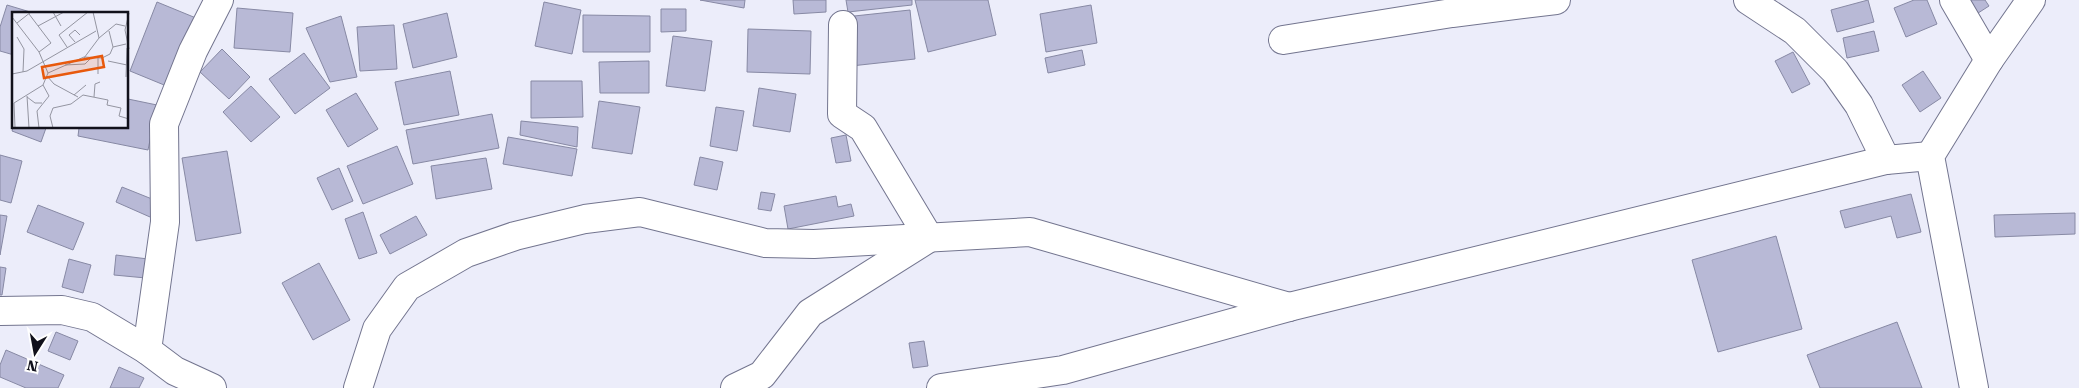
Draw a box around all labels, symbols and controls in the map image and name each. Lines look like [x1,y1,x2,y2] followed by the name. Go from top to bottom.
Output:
[12,12,129,129] inset map
[10,328,60,378] north arrow
[25,357,39,375] text: N

